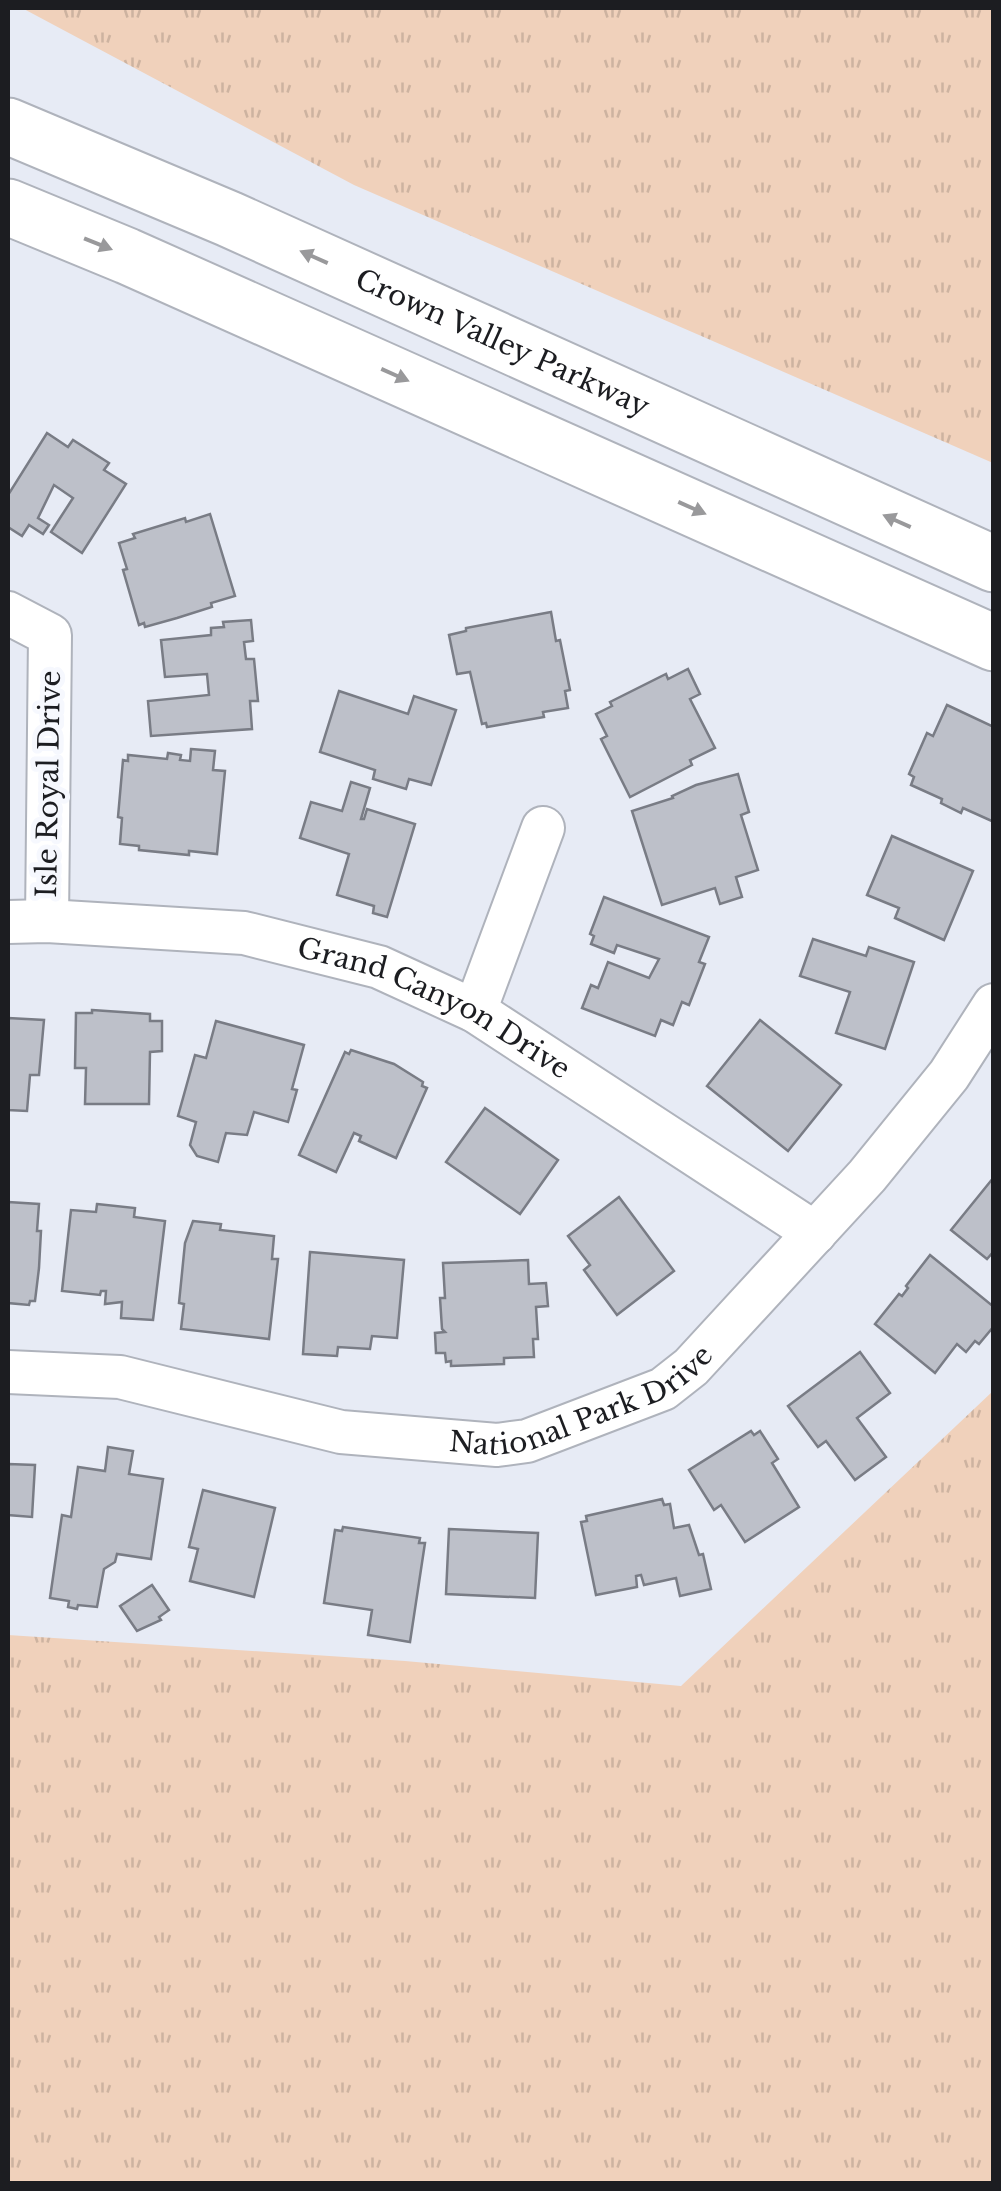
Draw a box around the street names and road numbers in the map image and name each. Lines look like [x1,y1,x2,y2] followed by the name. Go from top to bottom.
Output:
[350,261,655,424] street label: Crown Valley Parkway
[29,670,68,898] street label: Isle Royal Drive
[294,930,577,1086] street label: Grand Canyon Drive
[448,1338,720,1463] street label: National Park Drive

